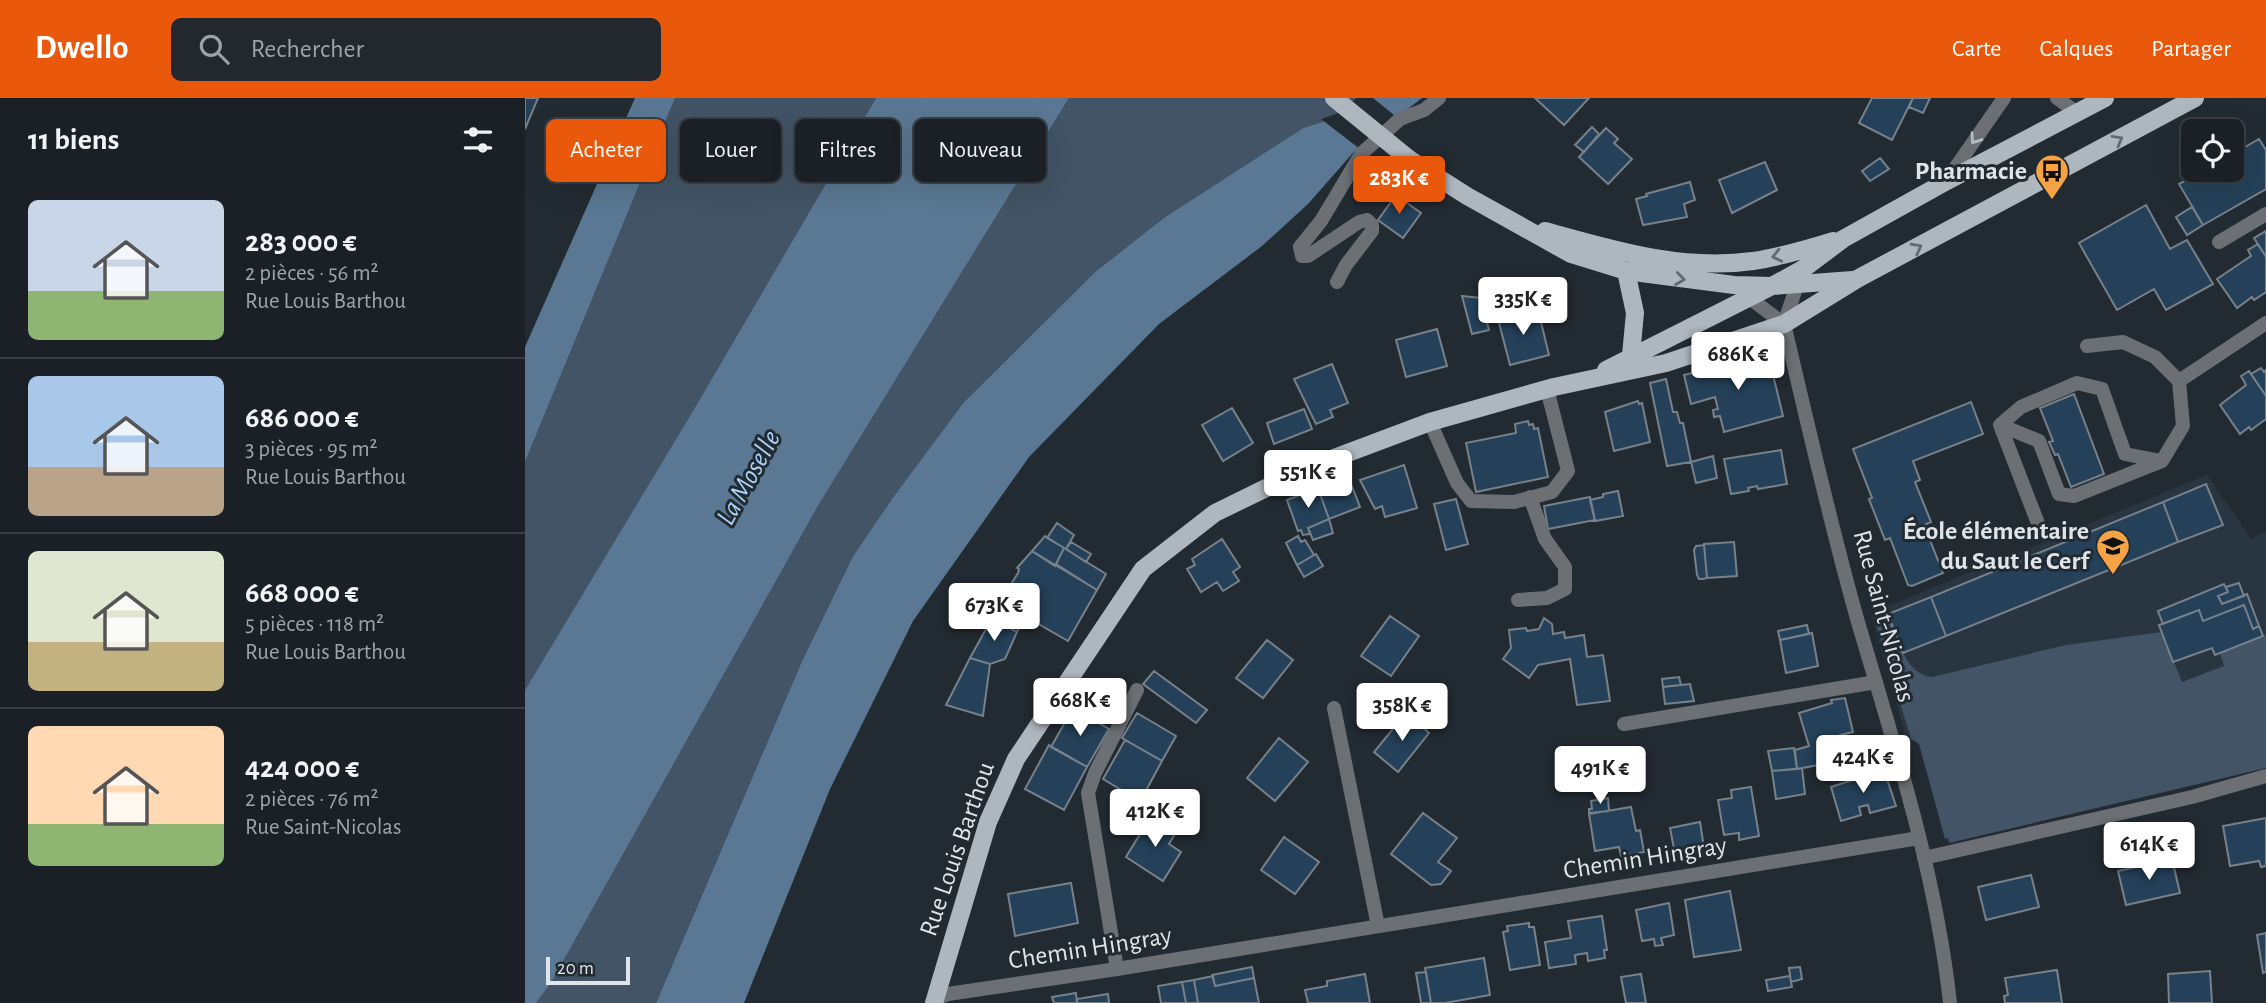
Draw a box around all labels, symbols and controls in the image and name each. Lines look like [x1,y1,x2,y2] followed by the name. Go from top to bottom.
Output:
[171,18,661,81] search box
[195,30,233,68] icon: search
[35,32,129,65] text: Dwello
[251,36,364,62] text: Rechercher
[1952,37,2001,61] text: Carte
[2039,37,2113,61] text: Calques
[2151,37,2231,61] text: Partager
[546,119,666,182] chip: Acheter
[680,119,781,182] chip: Louer
[795,119,900,182] chip: Filtres
[914,119,1046,182] chip: Nouveau
[2181,119,2244,182] map controls
[2181,119,2244,182] button: locate
[459,121,497,159] icon: filters
[28,125,119,155] text: 11 biens
[1971,131,1983,144] one-way arrow
[2110,135,2123,148] one-way arrow
[2033,152,2071,201] bus stop icon: Pharmacie
[1342,156,1456,216] pin: 283K €
[1915,158,2027,184] place label: Pharmacie
[1369,167,1429,190] text: 283K €
[245,227,357,257] text: 283 000 €
[84,228,168,312] icon: home
[1910,243,1923,256] one-way arrow
[1771,248,1783,262] one-way arrow
[245,262,379,285] text: 2 pièces · 56 m²
[1674,271,1686,286] one-way arrow
[1466,278,1580,337] pin: 335K €
[1494,288,1552,311] text: 335K €
[245,290,406,313] text: Rue Louis Barthou
[1681,332,1795,392] pin: 686K €
[1707,343,1769,366] text: 686K €
[245,403,359,433] text: 686 000 €
[84,404,168,488] icon: home
[712,426,786,530] water label: La Moselle
[245,438,378,461] text: 3 pièces · 95 m²
[1251,450,1365,510] pin: 551K €
[1280,461,1336,484] text: 551K €
[245,466,406,489] text: Rue Louis Barthou
[1903,516,2091,574] place label: École élémentaire du Saut le Cerf
[1849,527,1919,705] street label: Rue Saint-Nicolas
[2094,527,2132,576] school or university icon: École élémentaire du Saut le Cerf
[245,578,359,608] text: 668 000 €
[84,579,168,663] icon: home
[937,584,1051,643] pin: 673K €
[965,594,1023,617] text: 673K €
[245,613,384,636] text: 5 pièces · 118 m²
[245,641,406,664] text: Rue Louis Barthou
[1023,678,1137,738] pin: 668K €
[1345,684,1459,743] pin: 358K €
[1049,689,1111,712] text: 668K €
[1373,694,1431,717] text: 358K €
[1806,736,1920,795] pin: 424K €
[1543,746,1657,806] pin: 491K €
[1832,746,1894,769] text: 424K €
[245,753,359,783] text: 424 000 €
[84,754,168,838] icon: home
[1571,757,1629,780] text: 491K €
[915,759,999,939] street label: Rue Louis Barthou
[245,788,379,811] text: 2 pièces · 76 m²
[1098,790,1212,849] pin: 412K €
[1126,800,1184,823] text: 412K €
[245,816,402,839] text: Rue Saint-Nicolas
[2092,822,2206,882] pin: 614K €
[1562,832,1728,884] street label: Chemin Hingray
[2120,833,2178,856] text: 614K €
[1007,922,1173,974] street label: Chemin Hingray
[546,954,630,986] scale bar
[557,959,594,978] text: 20 m

